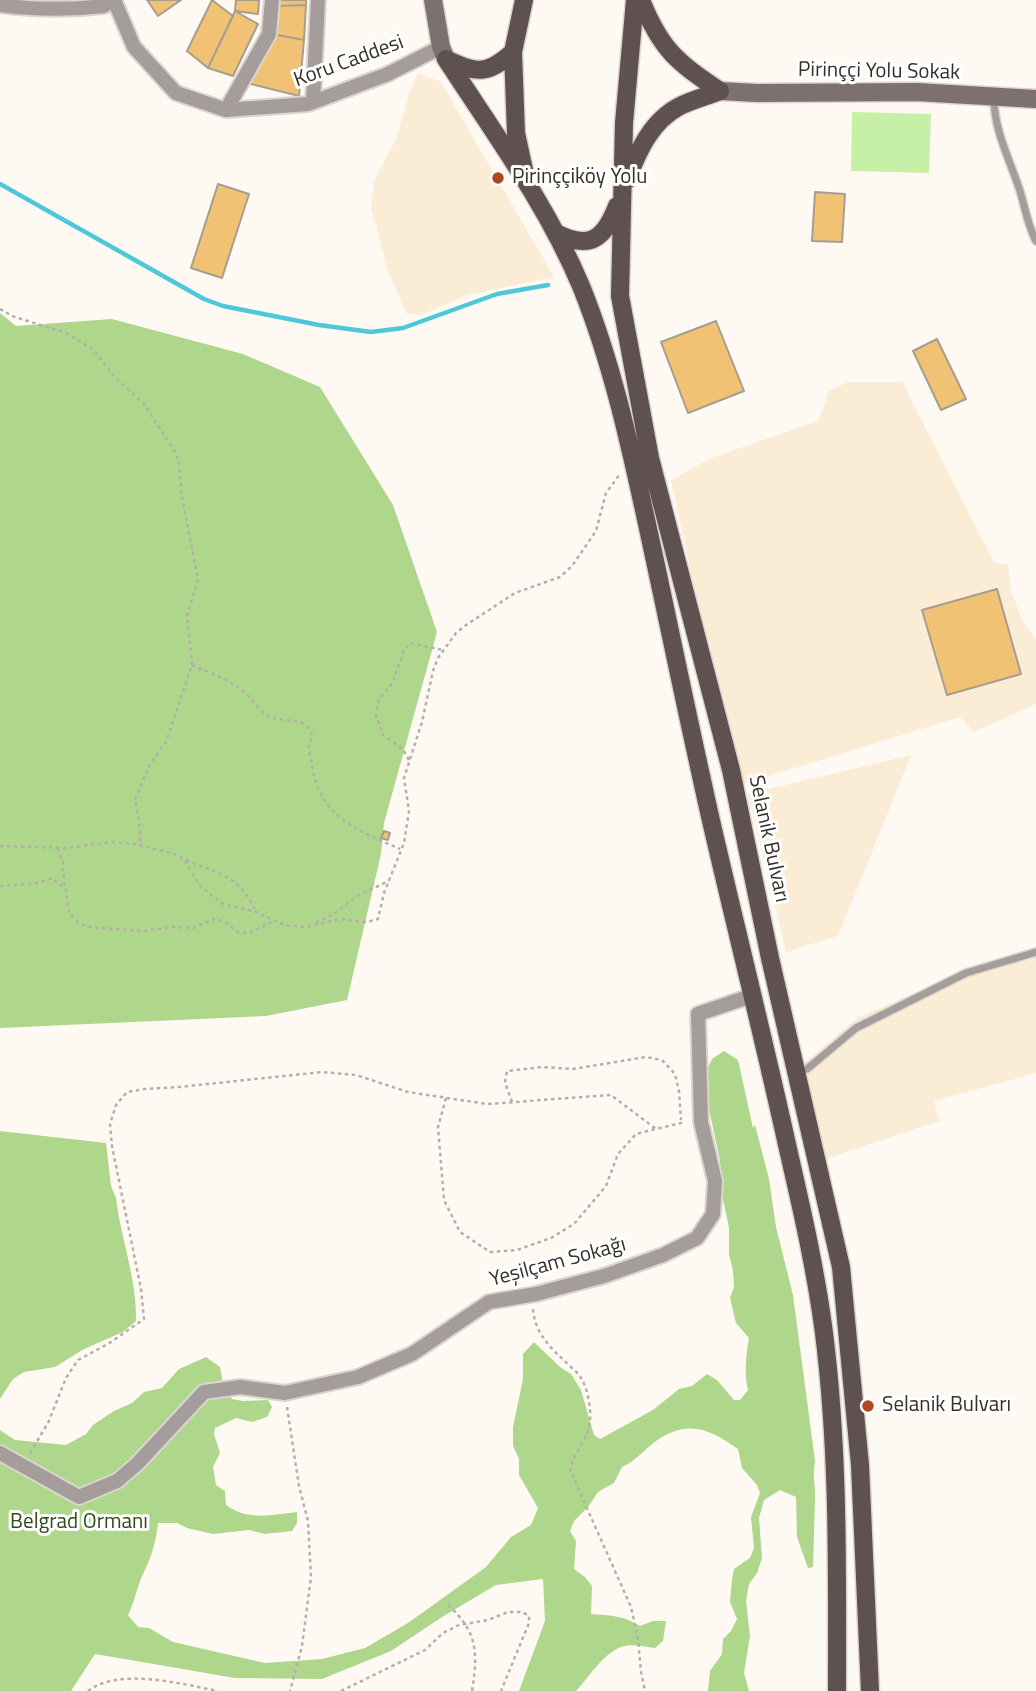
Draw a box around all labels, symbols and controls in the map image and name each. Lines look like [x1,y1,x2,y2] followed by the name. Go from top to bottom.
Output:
[291,31,407,93] street label: Koru Caddesi
[798,58,960,86] street label: Pirinççi Yolu Sokak
[512,165,647,191] place label: Pirinççiköy Yolu
[490,170,506,186] marker: Pirinççiköy Yolu
[742,773,794,905] street label: Selanik Bulvarı
[487,1233,629,1293] street label: Yeşilçam Sokağı
[882,1393,1011,1419] place label: Selanik Bulvarı
[860,1398,876,1414] marker: Selanik Bulvarı
[10,1510,148,1536] park label: Belgrad Ormanı

